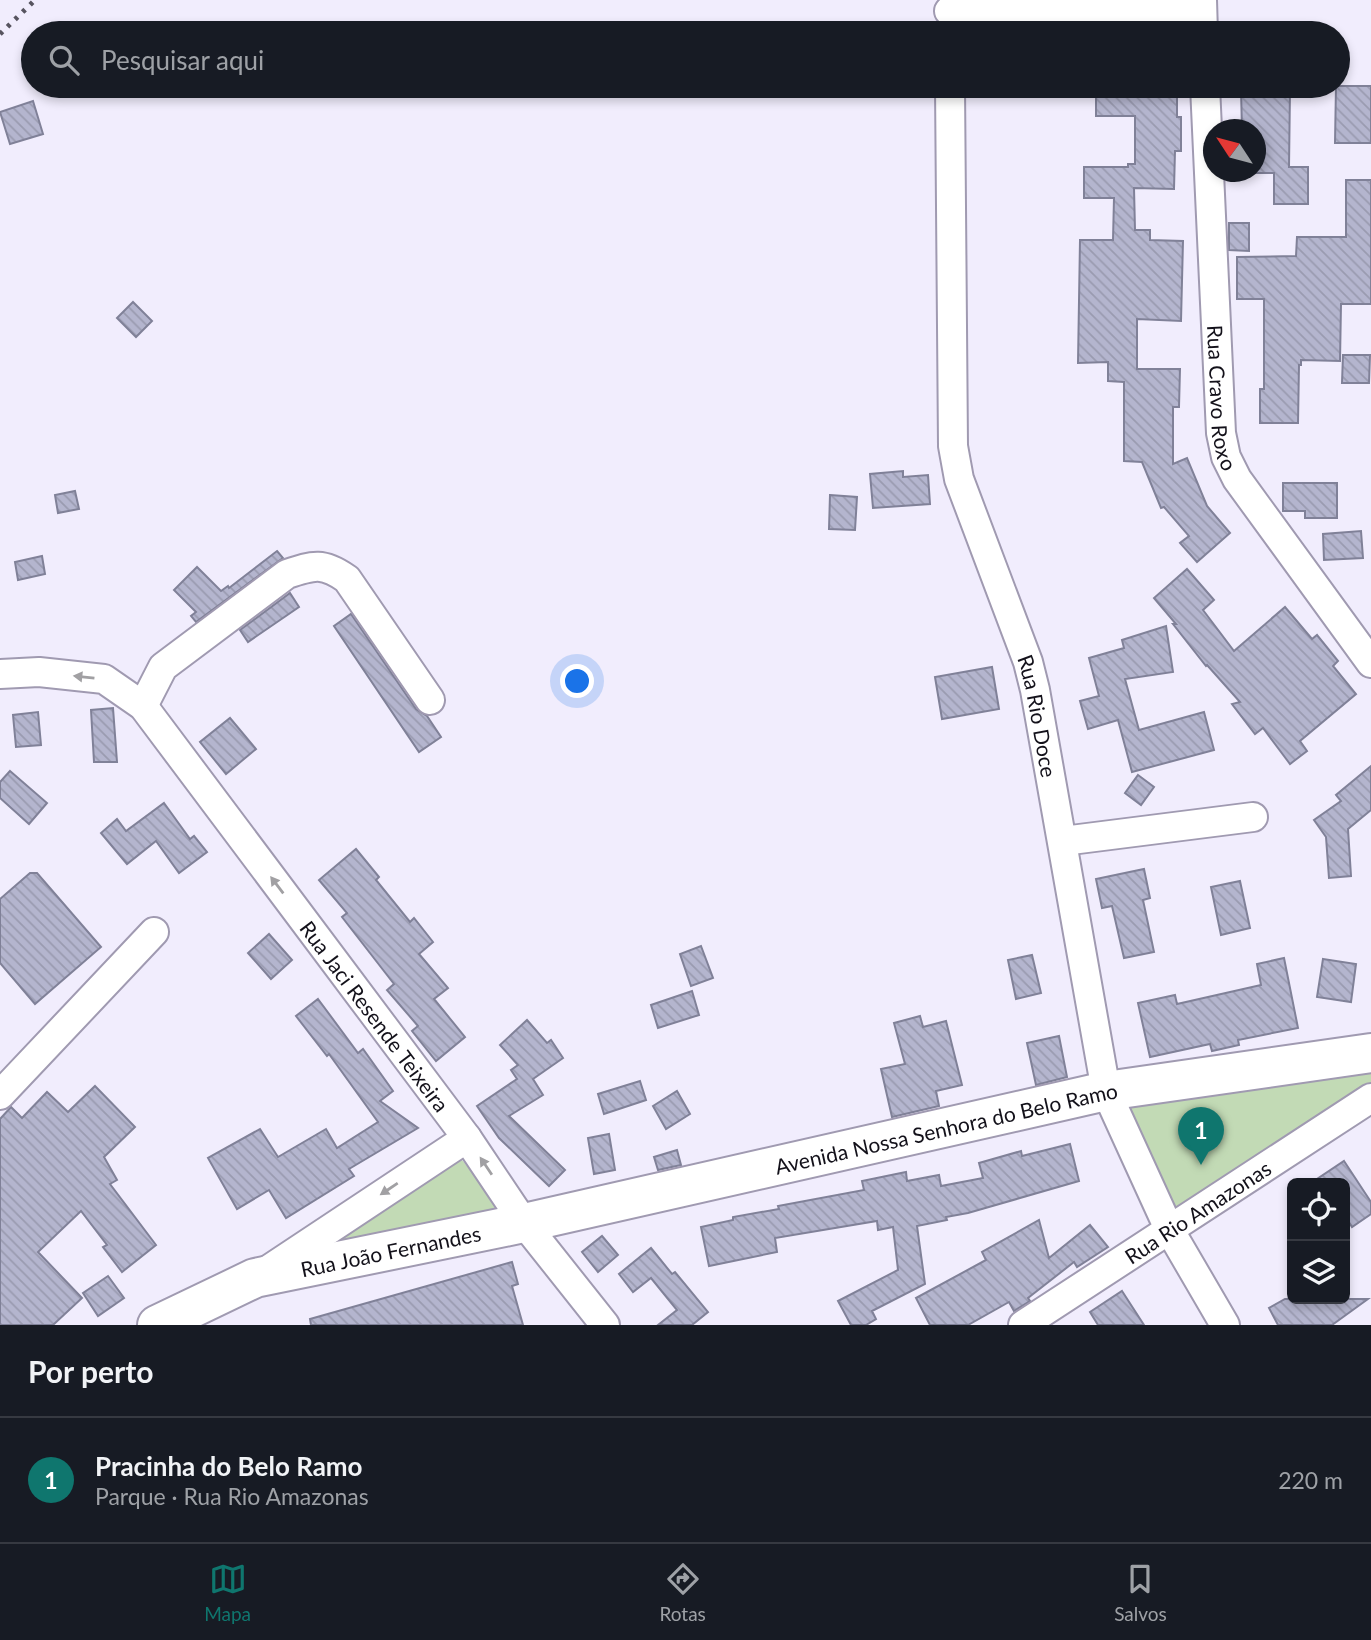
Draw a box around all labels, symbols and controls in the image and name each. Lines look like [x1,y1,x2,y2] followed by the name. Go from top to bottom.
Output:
[21,21,1350,98] search box
[45,41,83,79] icon: search
[101,44,264,76] text: Pesquisar aqui
[1203,119,1266,182] north arrow
[1204,324,1243,474] street label: Rua Cravo Roxo
[1014,651,1063,779] street label: Rua Rio Doce
[560,664,594,698] your location
[73,671,95,682] one-way arrow
[271,876,285,894] one-way arrow
[296,915,455,1116] street label: Rua Jaci Resende Teixeira
[772,1077,1119,1178] street label: Avenida Nossa Senhora do Belo Ramo
[1178,1107,1224,1165] pin: 1
[1119,1155,1275,1268] street label: Rua Rio Amazonas
[479,1157,493,1175] one-way arrow
[1287,1178,1350,1304] map controls
[1287,1178,1350,1241] button: locate
[380,1182,399,1195] one-way arrow
[298,1220,483,1281] street label: Rua João Fernandes
[1287,1241,1350,1304] button: layers
[28,1353,153,1389] text: Por perto
[95,1450,363,1482] text: Pracinha do Belo Ramo
[44,1466,58,1494] text: 1
[1278,1466,1343,1494] text: 220 m
[95,1482,369,1510] text: Parque · Rua Rio Amazonas
[204,1560,251,1625] tab: Mapa
[659,1560,706,1625] tab: Rotas
[1114,1560,1167,1625] tab: Salvos

